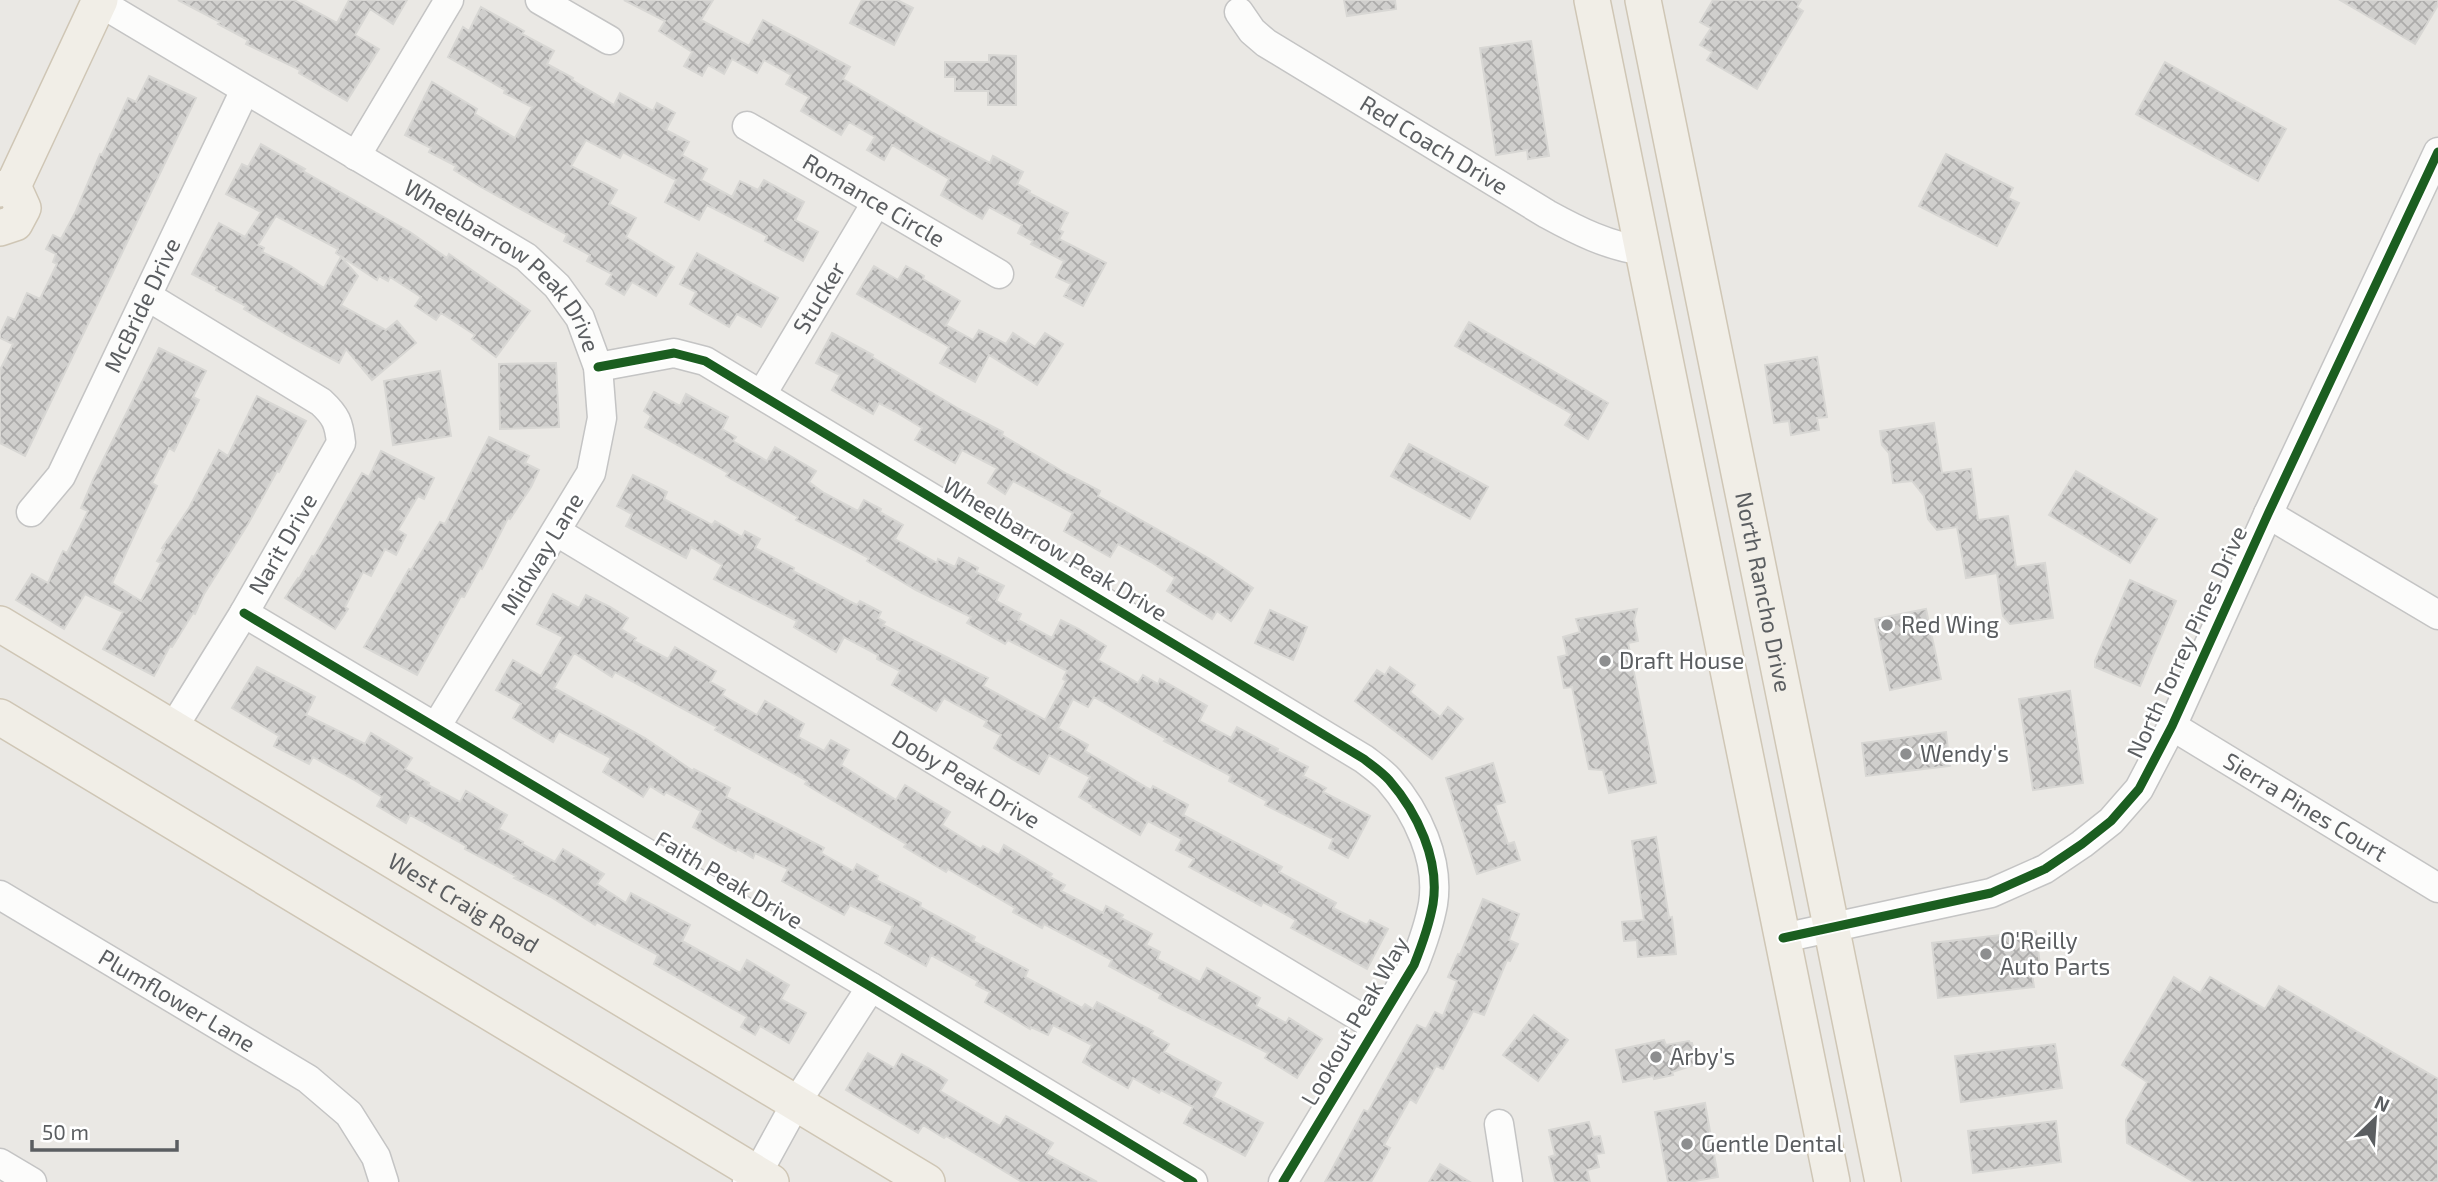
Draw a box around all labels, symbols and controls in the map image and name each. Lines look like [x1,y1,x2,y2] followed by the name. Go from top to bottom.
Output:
[1355,89,1513,200] street label: Red Coach Drive
[798,147,950,252] street label: Romance Circle
[399,172,606,356] street label: Wheelbarrow Peak Drive
[97,233,186,377] street label: McBride Drive
[786,256,851,338] street label: Stucker
[938,470,1173,626] street label: Wheelbarrow Peak Drive
[494,487,589,620] street label: Midway Lane
[242,488,322,599] street label: Narit Drive
[1730,489,1798,694] street label: North Rancho Drive
[2120,521,2252,762] street label: North Torrey Pines Drive
[1901,610,1999,638] place label: Red Wing
[1879,617,1895,633] marker: Red Wing
[1619,646,1744,674] place label: Draft House
[1597,653,1613,669] marker: Draft House
[888,723,1046,834] street label: Doby Peak Drive
[1920,739,2009,767] place label: Wendy's
[1898,746,1914,762] marker: Wendy's
[2219,746,2393,867] street label: Sierra Pines Court
[651,824,808,934] street label: Faith Peak Drive
[384,846,545,958] street label: West Craig Road
[2000,926,2110,980] place label: O'Reilly Auto Parts
[1294,931,1414,1110] street label: Lookout Peak Way
[94,942,261,1057] street label: Plumflower Lane
[1978,946,1994,962] marker: O'Reilly Auto Parts
[1670,1042,1735,1070] place label: Arby's
[1648,1049,1664,1065] marker: Arby's
[2340,1084,2410,1154] north arrow
[2371,1090,2393,1116] text: N
[32,1108,177,1152] scale bar
[42,1119,89,1144] text: 50 m
[1701,1129,1844,1157] place label: Gentle Dental
[1679,1136,1695,1152] marker: Gentle Dental

